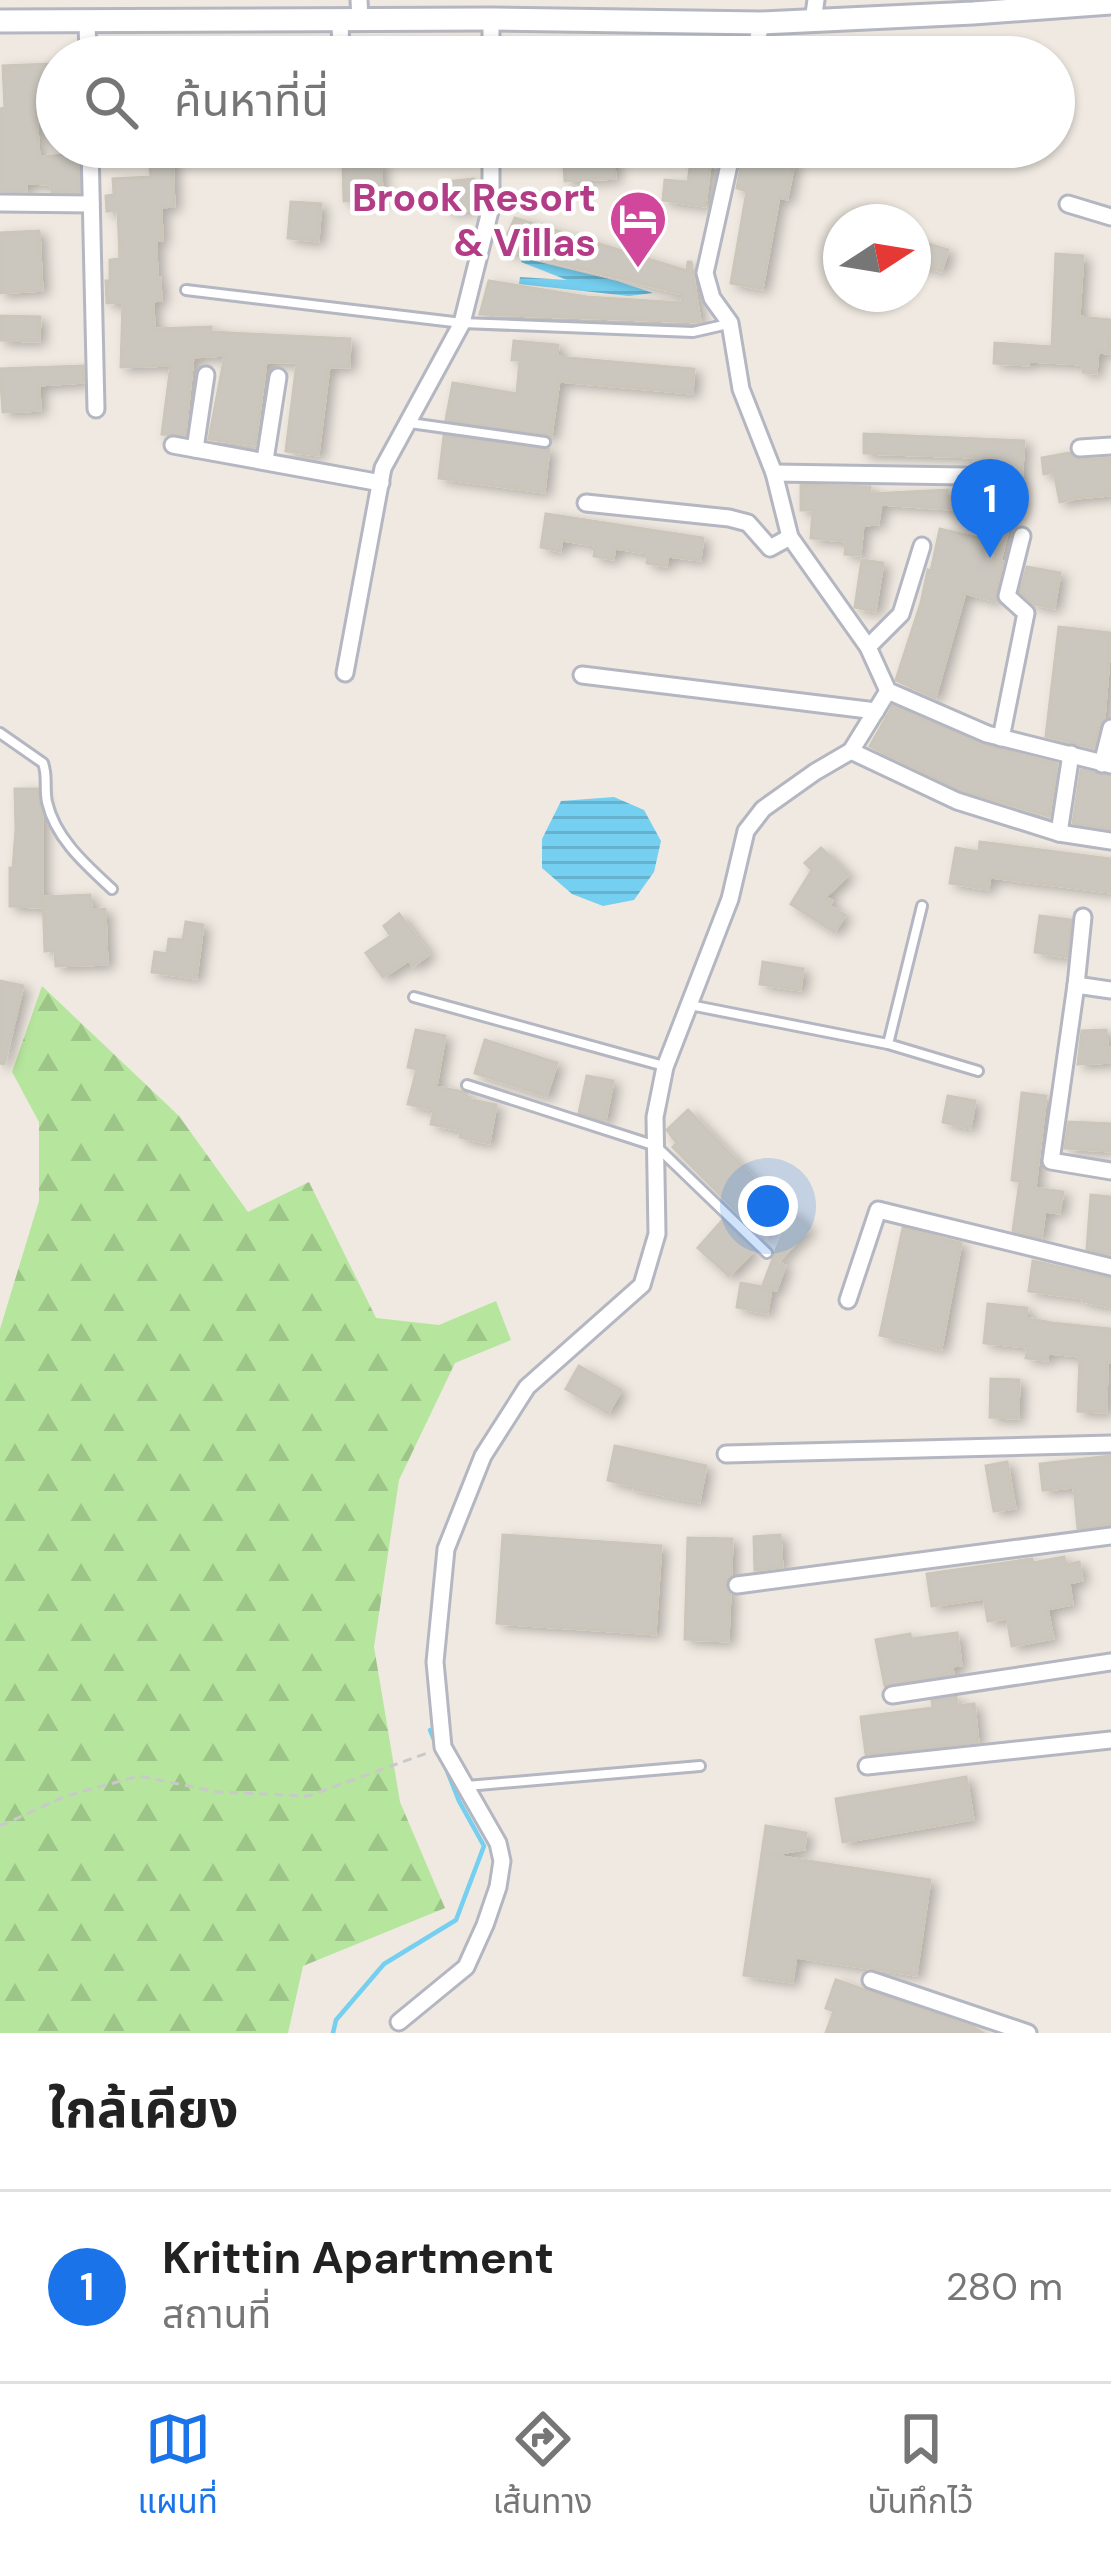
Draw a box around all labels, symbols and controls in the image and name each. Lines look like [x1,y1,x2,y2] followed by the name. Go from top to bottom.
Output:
[36,36,1075,168] search box
[78,69,144,135] icon: search
[174,71,329,130] text: ค้นหาที่นี่
[352,172,596,268] place label: Brook Resort & Villas
[607,188,669,270] hotel icon: Brook Resort & Villas
[823,204,931,312] north arrow
[951,459,1029,558] pin: 1
[738,1176,798,1236] your location
[48,2076,238,2143] text: ใกล้เคียง
[162,2228,554,2287] text: Krittin Apartment
[80,2261,94,2312] text: 1
[946,2261,1063,2312] text: 280 m
[162,2289,271,2340] text: สถานที่
[137,2406,218,2528] tab: แผนที่
[493,2406,593,2528] tab: เส้นทาง
[868,2406,974,2528] tab: บันทึกไว้

